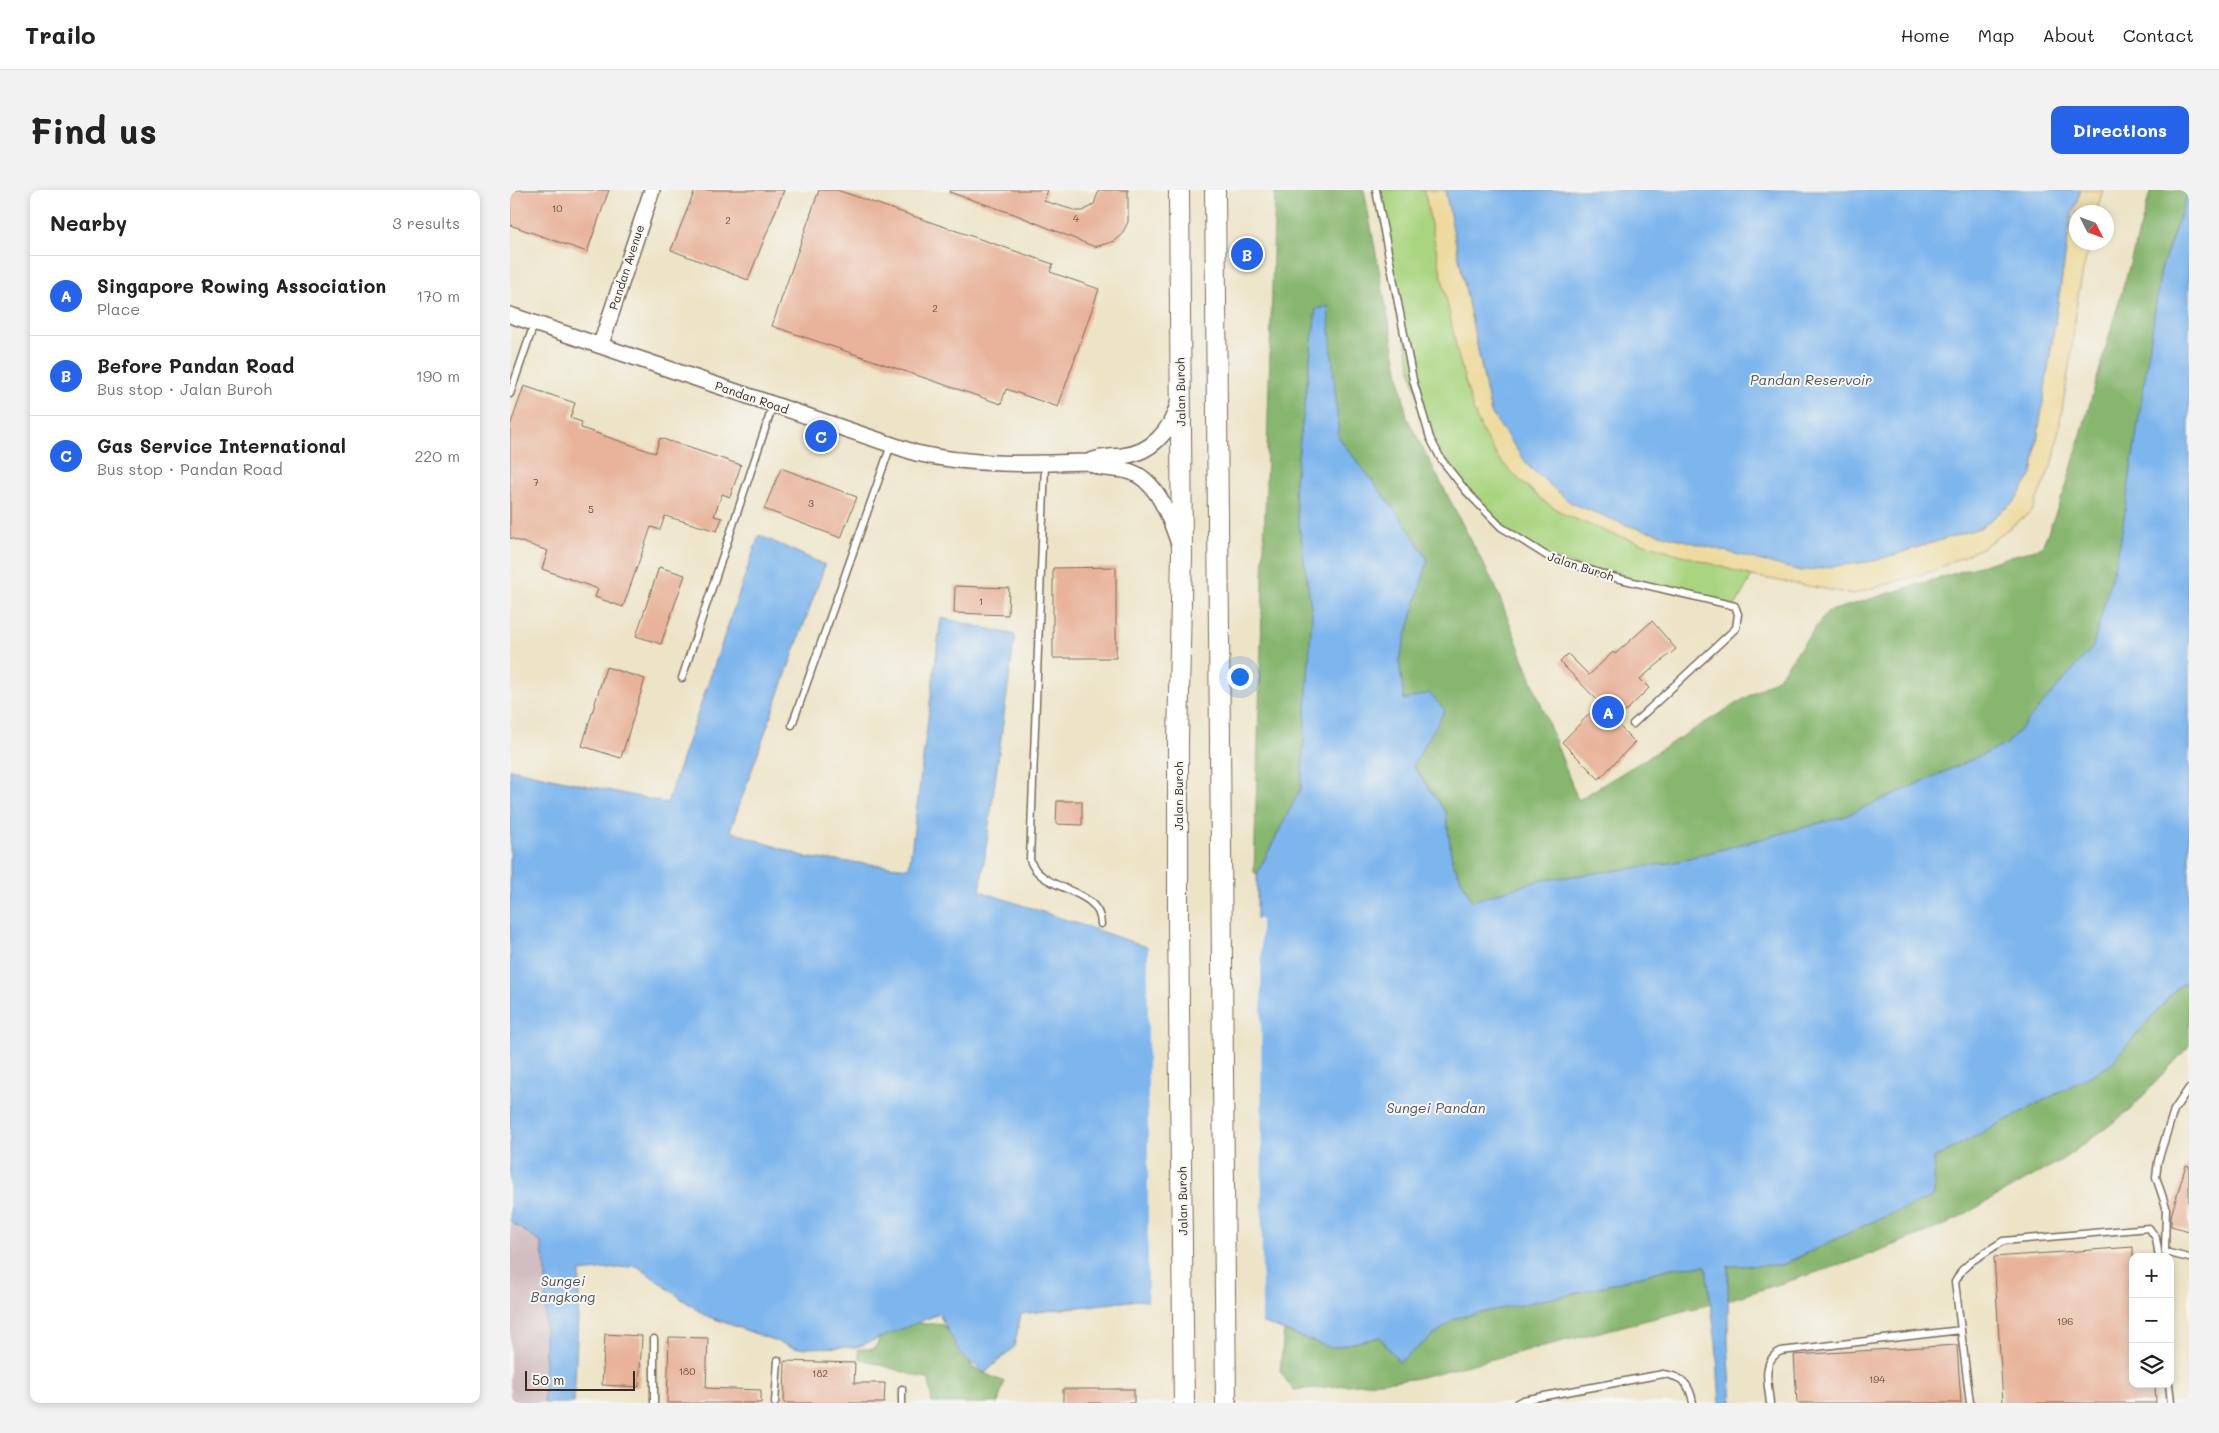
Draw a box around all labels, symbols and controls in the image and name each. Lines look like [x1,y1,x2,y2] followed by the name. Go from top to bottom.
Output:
[25,19,96,50] text: Trailo
[1901,23,1950,47] text: Home
[1978,23,2014,47] text: Map
[2042,23,2095,47] text: About
[2123,23,2194,47] text: Contact
[2051,106,2189,154] button: Directions
[30,107,157,153] text: Find us
[552,201,562,215] house number: 10
[2069,205,2114,250] north arrow
[50,209,127,236] text: Nearby
[1073,211,1079,225] house number: 4
[392,212,460,233] text: 3 results
[725,213,731,227] house number: 2
[605,222,647,312] street label: Pandan Avenue
[1231,235,1263,273] pin: B
[97,273,386,298] text: Singapore Rowing Association
[60,285,72,306] text: A
[416,285,460,306] text: 170 m
[97,298,140,319] text: Place
[932,301,938,315] house number: 2
[97,353,294,378] text: Before Pandan Road
[1171,357,1189,427] street label: Jalan Buroh
[61,365,71,386] text: B
[416,365,460,386] text: 190 m
[1750,370,1872,389] water label: Pandan Reservoir
[713,377,791,417] street label: Pandan Road
[97,378,272,399] text: Bus stop · Jalan Buroh
[805,417,837,455] pin: C
[97,433,346,458] text: Gas Service International
[60,445,72,466] text: C
[414,445,460,466] text: 220 m
[97,458,283,479] text: Bus stop · Pandan Road
[533,475,539,489] house number: 7
[808,496,814,510] house number: 3
[588,502,594,516] house number: 5
[1546,548,1616,584] street label: Jalan Buroh
[979,594,983,608] house number: 1
[1227,664,1253,690] your location
[1592,693,1624,731] pin: A
[1170,761,1186,830] street label: Jalan Buroh
[1386,1098,1486,1117] water label: Sungei Pandan
[1173,1166,1191,1236] street label: Jalan Buroh
[2129,1253,2174,1388] map controls
[2129,1253,2174,1298] button: +
[531,1271,595,1306] water label: Sungei Bangkong
[2129,1298,2174,1343] button: −
[2057,1314,2073,1328] house number: 196
[2129,1343,2174,1388] button: layers
[679,1364,695,1378] house number: 180
[812,1366,828,1380] house number: 182
[525,1368,635,1391] scale bar
[532,1370,564,1389] text: 50 m
[1869,1372,1885,1386] house number: 194

